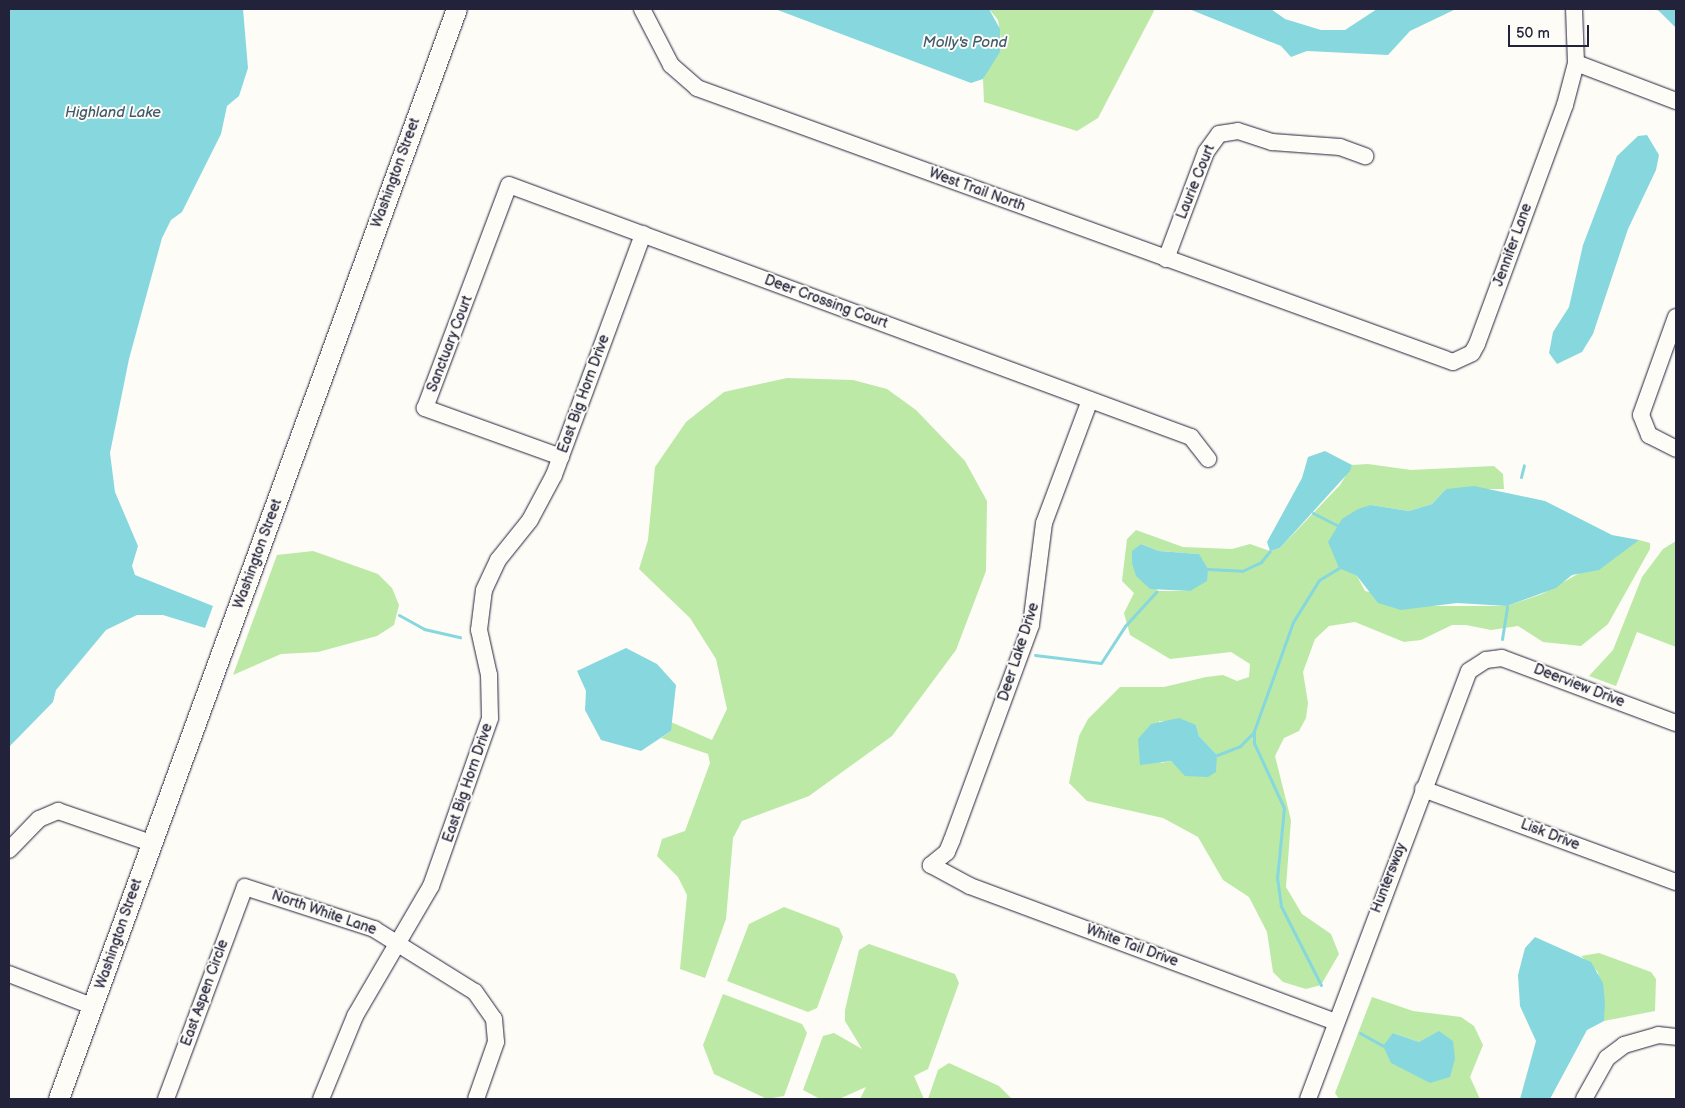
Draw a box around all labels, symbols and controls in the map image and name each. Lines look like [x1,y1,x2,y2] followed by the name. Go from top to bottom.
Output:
[1510,15,1591,47] scale bar
[1516,24,1550,43] text: 50 m
[923,34,1007,52] water label: Molly's Pond
[65,104,161,122] water label: Highland Lake
[368,116,424,230] street label: Washington Street
[1173,142,1219,222] street label: Laurie Court
[926,165,1028,215] street label: West Trail North
[1490,201,1536,289] street label: Jennifer Lane
[762,272,890,332] street label: Deer Crossing Court
[424,293,476,395] street label: Sanctuary Court
[555,333,613,455] street label: East Big Horn Drive
[230,497,286,611] street label: Washington Street
[995,601,1043,703] street label: Deer Lake Drive
[1531,661,1627,711] street label: Deerview Drive
[440,721,496,845] street label: East Big Horn Drive
[1518,816,1582,854] street label: Lisk Drive
[1368,841,1410,915] street label: Huntersway
[92,877,146,991] street label: Washington Street
[269,887,379,939] street label: North White Lane
[1083,921,1181,971] street label: White Tail Drive
[178,938,232,1048] street label: East Aspen Circle

